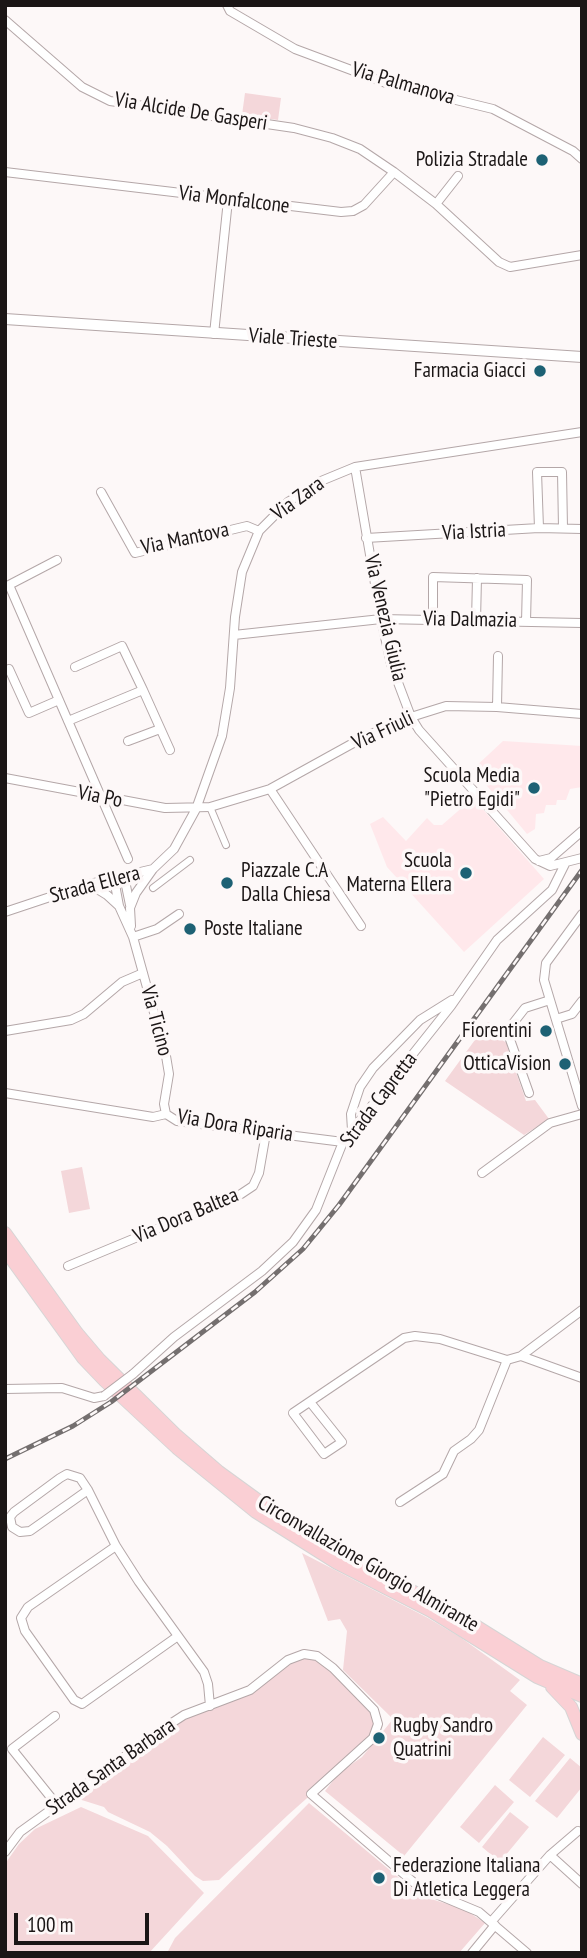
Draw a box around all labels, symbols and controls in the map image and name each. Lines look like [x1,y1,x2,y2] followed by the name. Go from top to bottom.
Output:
[349,57,457,111] street label: Via Palmanova
[113,87,269,137] street label: Via Alcide De Gasperi
[416,147,528,173] place label: Polizia Stradale
[534,152,550,168] marker: Polizia Stradale
[177,181,291,219] street label: Via Monfalcone
[248,323,338,355] street label: Viale Trieste
[414,358,526,384] place label: Farmacia Giacci
[532,363,548,379] marker: Farmacia Giacci
[267,472,329,526] street label: Via Zara
[139,517,231,561] street label: Via Mantova
[442,518,506,546] street label: Via Istria
[358,552,412,684] street label: Via Venezia Giulia
[423,607,517,633] street label: Via Dalmazia
[348,706,418,756] street label: Via Friuli
[424,763,520,813] place label: Scuola Media "Pietro Egidi"
[75,780,125,814] street label: Via Po
[526,780,542,796] marker: Scuola Media "Pietro Egidi"
[346,848,452,898] place label: Scuola Materna Ellera
[241,858,331,908] place label: Piazzale C.A Dalla Chiesa
[47,861,143,909] street label: Strada Ellera
[458,865,474,881] marker: Scuola Materna Ellera
[219,875,235,891] marker: Piazzale C.A Dalla Chiesa
[204,916,303,942] place label: Poste Italiane
[182,921,198,937] marker: Poste Italiane
[135,983,177,1059] street label: Via Ticino
[462,1018,532,1044] place label: Fiorentini
[538,1023,554,1039] marker: Fiorentini
[335,1048,423,1152] street label: Strada Capretta
[463,1051,551,1077] place label: OtticaVision
[557,1056,573,1072] marker: OtticaVision
[175,1104,295,1148] street label: Via Dora Riparia
[130,1183,242,1249] street label: Via Dora Baltea
[253,1490,483,1638] street label: Circonvallazione Giorgio Almirante
[42,1713,180,1821] street label: Strada Santa Barbara
[393,1713,493,1763] place label: Rugby Sandro Quatrini
[371,1730,387,1746] marker: Rugby Sandro Quatrini
[393,1853,540,1903] place label: Federazione Italiana Di Atletica Leggera
[371,1870,387,1886] marker: Federazione Italiana Di Atletica Leggera
[18,1898,152,1942] scale bar
[27,1911,73,1938] text: 100 m

